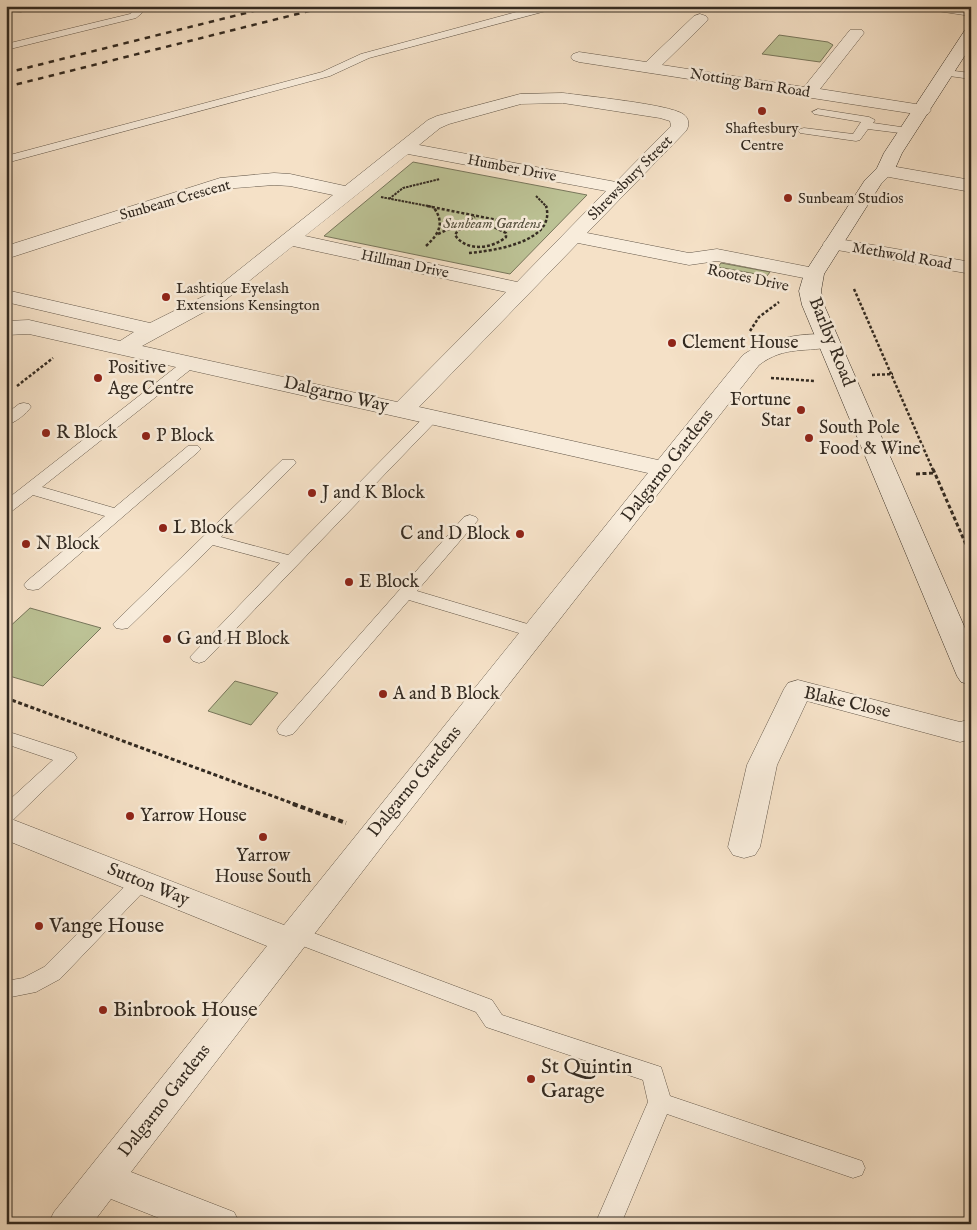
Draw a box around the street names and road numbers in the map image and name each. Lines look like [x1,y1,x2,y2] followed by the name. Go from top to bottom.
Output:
[689,64,812,102] street label: Notting Barn Road
[584,132,676,224] street label: Shrewsbury Street
[466,150,558,186] street label: Humber Drive
[117,175,233,225] street label: Sunbeam Crescent
[851,238,954,274] street label: Methwold Road
[359,245,451,283] street label: Hillman Drive
[705,260,791,296] street label: Rootes Drive
[803,294,859,390] street label: Barlby Road
[281,372,391,418] street label: Dalgarno Way
[617,405,719,527] street label: Dalgarno Gardens
[801,682,893,724] street label: Blake Close
[363,722,467,842] street label: Dalgarno Gardens
[104,858,193,912] street label: Sutton Way
[114,1040,216,1162] street label: Dalgarno Gardens

